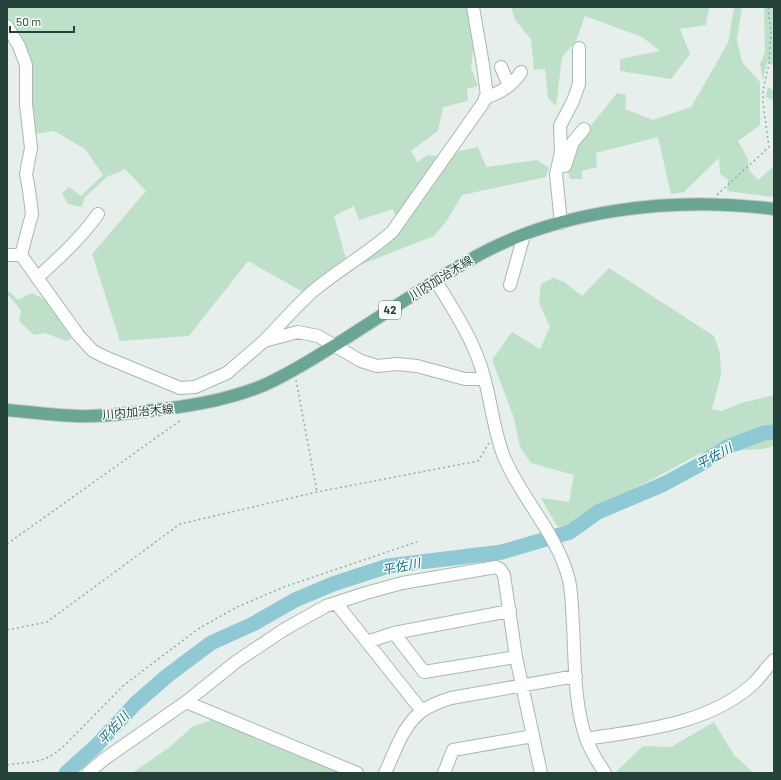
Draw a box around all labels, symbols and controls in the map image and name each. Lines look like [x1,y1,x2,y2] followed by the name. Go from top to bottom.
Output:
[10,8,74,34] scale bar
[16,14,41,28] text: 50 m
[406,252,475,302] street label: 川内加治木線
[379,301,401,319] road number: 42
[101,401,174,421] street label: 川内加治木線
[693,439,737,472] water label: 平佐川
[380,554,424,578] water label: 平佐川
[94,707,133,748] water label: 平佐川

